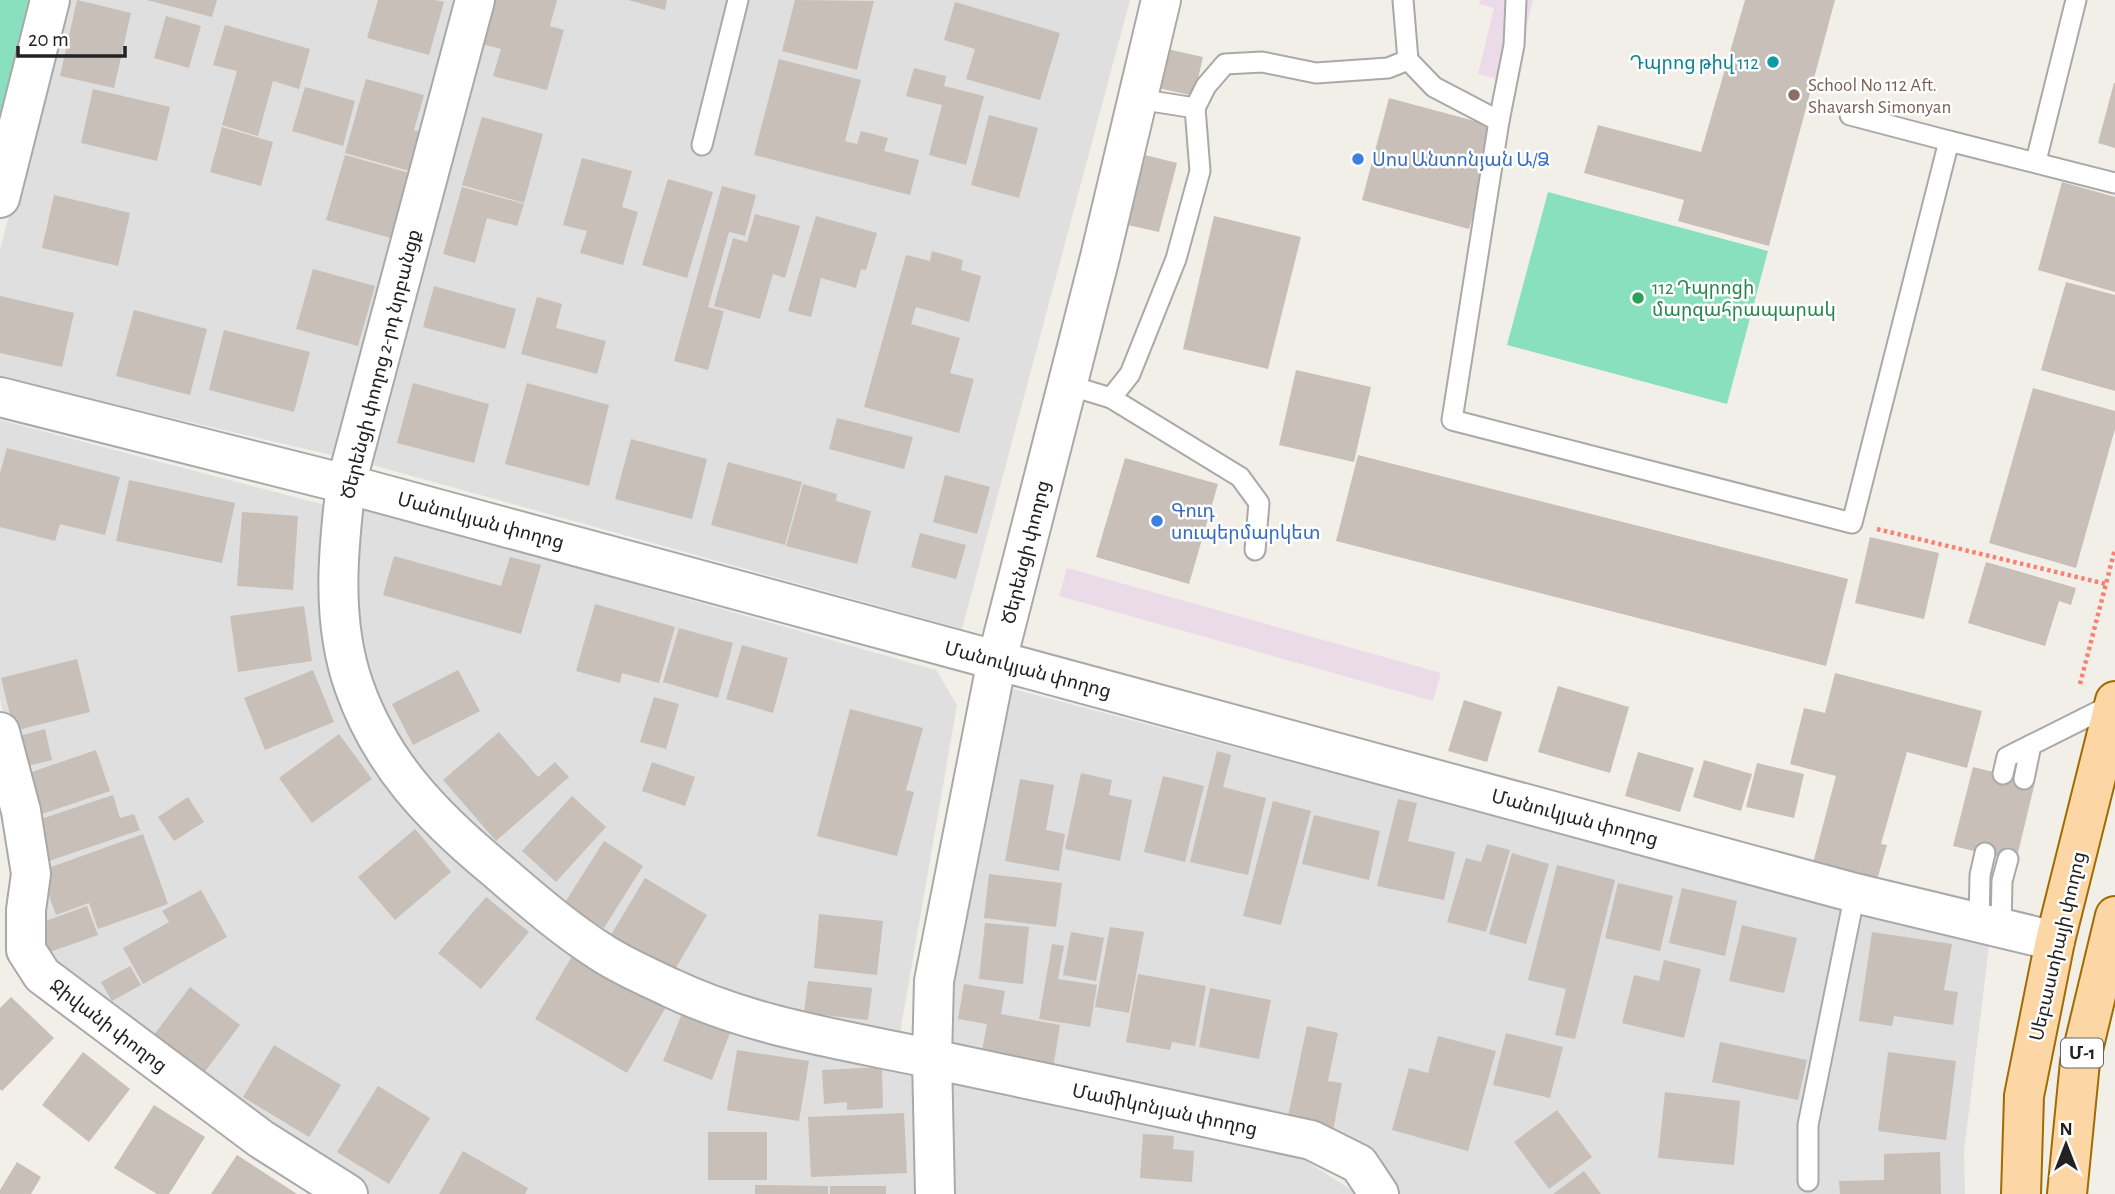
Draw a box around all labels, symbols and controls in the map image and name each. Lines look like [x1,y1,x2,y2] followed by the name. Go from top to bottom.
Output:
[18,14,124,58] scale bar
[28,29,69,50] text: 20 m
[1630,54,1759,74] place label: Դպրոց թիվ 112
[1765,54,1781,70] marker: Դպրոց թիվ 112
[1808,76,1951,117] place label: School No 112 Aft. Shavarsh Simonyan
[1786,87,1802,103] marker: School No 112 Aft. Shavarsh Simonyan
[1372,150,1550,171] place label: Սոս Անտոնյան Ա/Ձ
[1350,151,1366,167] marker: Սոս Անտոնյան Ա/Ձ
[338,227,425,501] street label: Ծերենցի փողոց 2-րդ նրբանցք
[1652,279,1836,321] place label: 112 Դպրոցի մարզահրապարակ
[1630,290,1646,306] marker: 112 Դպրոցի մարզահրապարակ
[998,478,1054,626] street label: Ծերենցի փողոց
[395,489,566,554] street label: Մանուկյան փողոց
[1171,502,1320,544] place label: Գուդ սուպերմարկետ
[1149,513,1165,529] marker: Գուդ սուպերմարկետ
[942,638,1113,703] street label: Մանուկյան փողոց
[1489,786,1660,851] street label: Մանուկյան փողոց
[2027,850,2091,1043] street label: Սեբաստիայի փողոց
[46,975,171,1077] street label: Ջիվանի փողոց
[2061,1038,2103,1068] road number: Մ-1
[1070,1081,1259,1140] street label: Մամիկոնյան փողոց
[2031,1110,2101,1180] north arrow
[2059,1120,2073,1139] text: N

